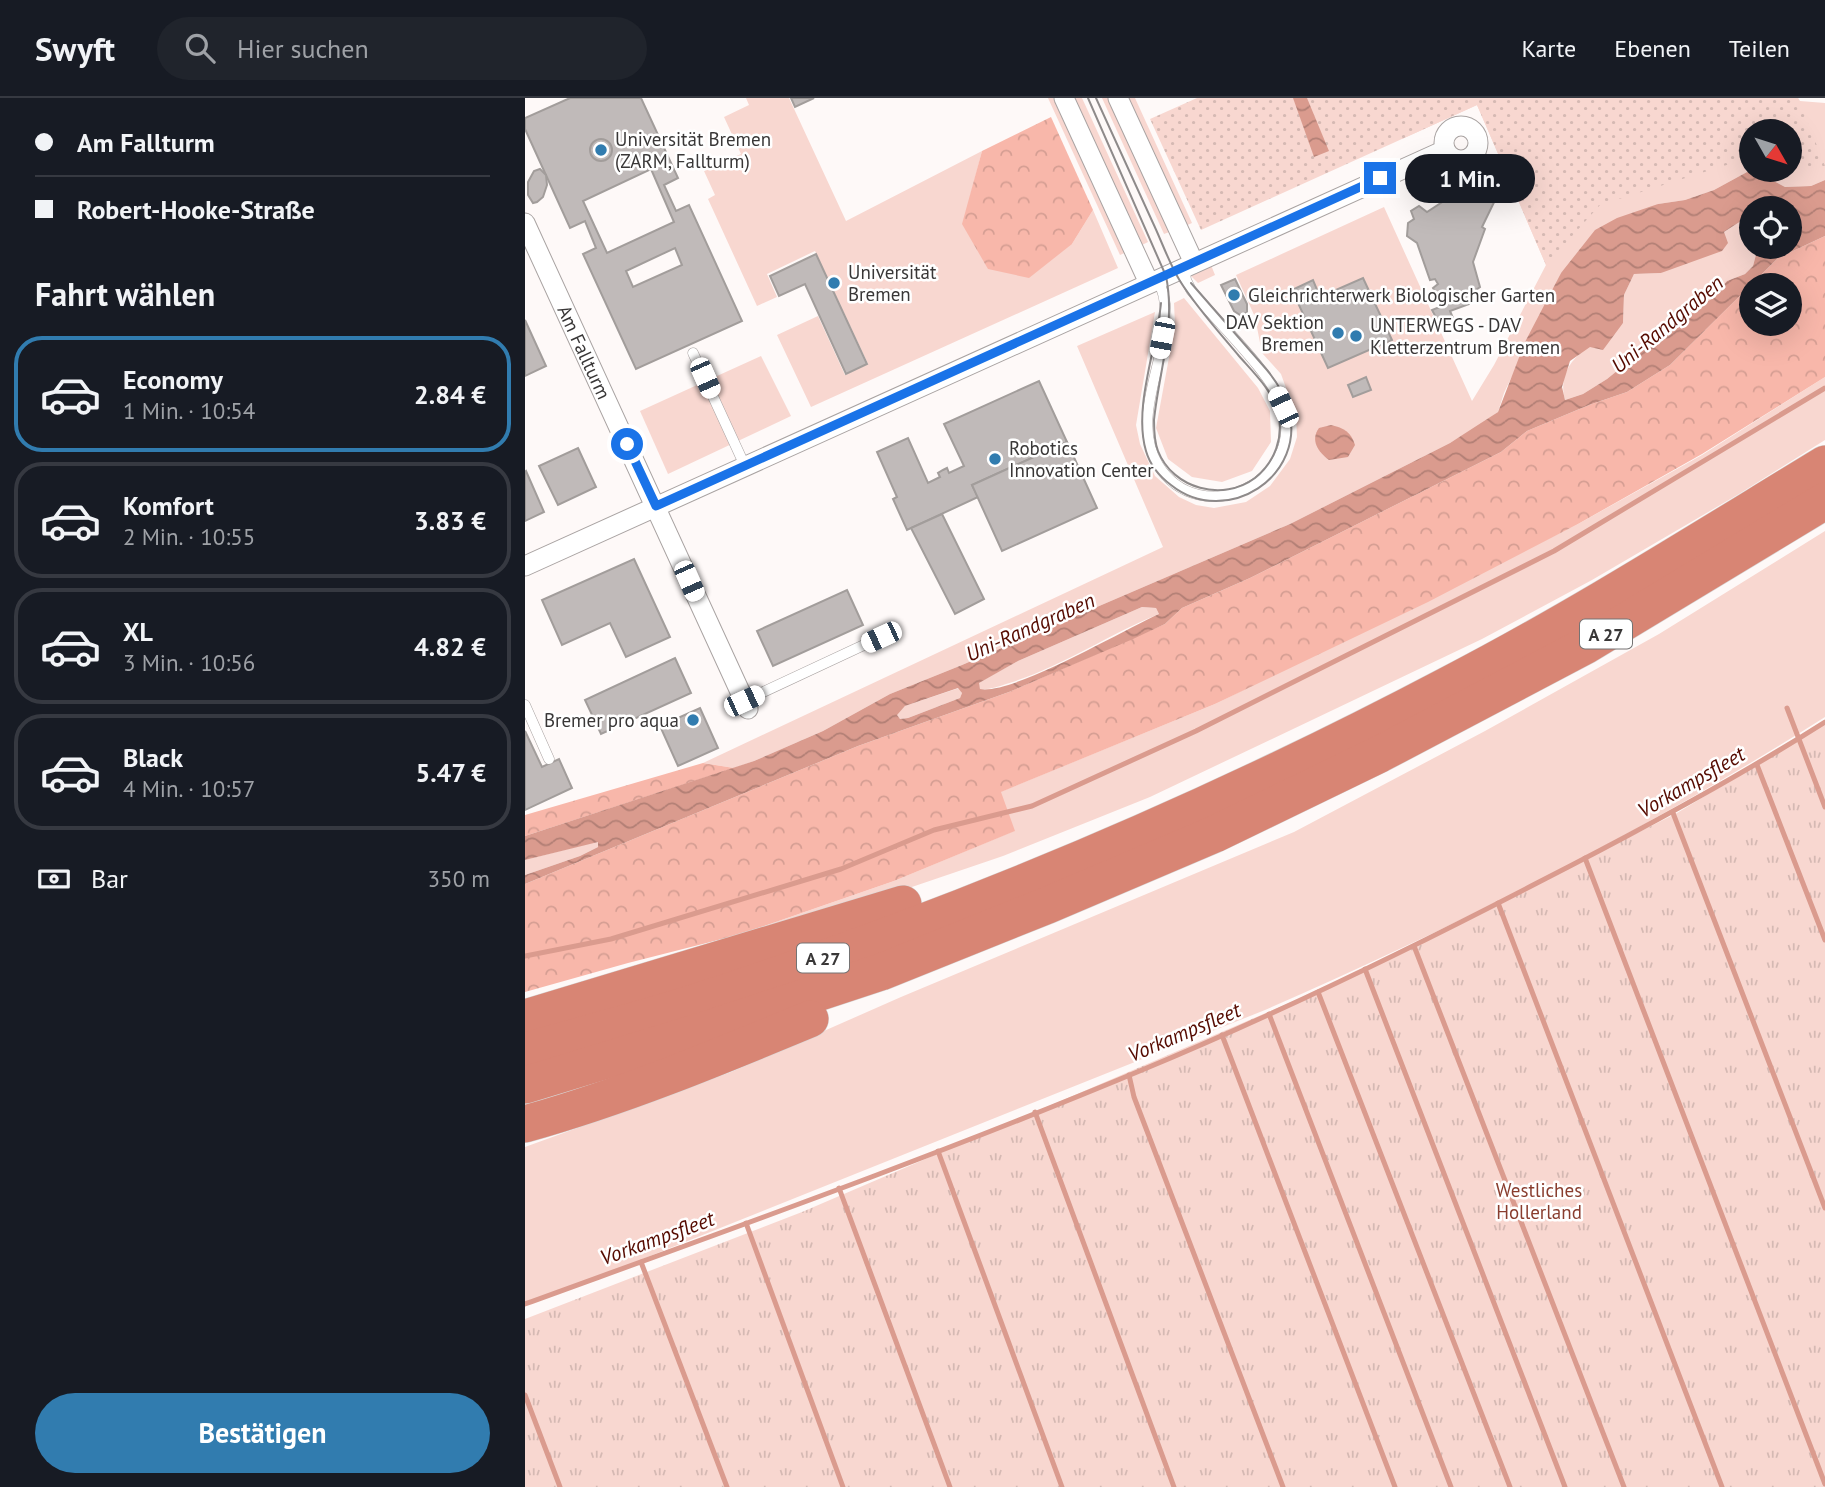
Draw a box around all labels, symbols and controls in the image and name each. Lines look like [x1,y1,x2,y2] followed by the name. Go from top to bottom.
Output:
[157,17,647,80] search box
[35,27,115,70] text: Swyft
[181,29,219,67] icon: search
[237,32,369,65] text: Hier suchen
[1522,33,1576,64] text: Karte
[1614,33,1691,64] text: Ebenen
[1729,33,1790,64] text: Teilen
[1739,119,1803,182] north arrow
[1739,119,1802,336] map controls
[77,126,215,159] text: Am Fallturm
[615,127,771,173] place label: Universität Bremen (ZARM, Fallturm)
[593,142,609,158] marker: Universität Bremen (ZARM, Fallturm)
[1405,154,1534,202] callout: 1 Min.
[1364,162,1396,194] route end
[1439,164,1501,193] text: 1 Min.
[77,193,315,226] text: Robert-Hooke-Straße
[1739,196,1802,259] button: locate
[848,260,937,306] place label: Universität Bremen
[1605,269,1729,379] water label: Uni-Randgraben
[35,273,215,315] text: Fahrt wählen
[1739,273,1802,336] button: layers
[826,275,842,291] marker: Universität Bremen
[1248,283,1555,307] place label: Gleichrichterwerk Biologischer Garten
[1226,287,1242,303] marker: Gleichrichterwerk Biologischer Garten
[552,301,616,403] street label: Am Fallturm
[1226,310,1324,356] place label: DAV Sektion Bremen
[1370,313,1560,359] place label: UNTERWEGS - DAV Kletterzentrum Bremen
[1148,315,1177,361] car
[1330,325,1346,341] marker: DAV Sektion Bremen
[1348,328,1364,344] marker: UNTERWEGS - DAV Kletterzentrum Bremen
[687,355,724,401] car
[39,363,102,426] icon: car
[123,363,223,396] text: Economy
[414,378,486,411] text: 2.84 €
[1265,384,1302,430] car
[123,396,255,425] text: 1 Min. · 10:54
[611,428,643,460] route start
[1009,436,1154,482] place label: Robotics Innovation Center
[987,451,1003,467] marker: Robotics Innovation Center
[39,489,102,552] icon: car
[123,489,214,522] text: Komfort
[414,504,486,537] text: 3.83 €
[123,522,255,551] text: 2 Min. · 10:55
[671,558,708,604] car
[961,586,1099,668] water label: Uni-Randgraben
[39,615,102,678] icon: car
[123,615,153,648] text: XL
[858,619,905,655] car
[1580,620,1632,648] road number: A 27
[414,630,486,663] text: 4.82 €
[123,648,255,677] text: 3 Min. · 10:56
[721,683,768,719] car
[544,708,679,732] place label: Bremer pro aqua
[685,712,701,728] marker: Bremer pro aqua
[1632,740,1751,824] water label: Vorkampsfleet
[39,741,102,804] icon: car
[123,741,183,774] text: Black
[415,756,486,789] text: 5.47 €
[123,774,255,803] text: 4 Min. · 10:57
[35,860,73,898] icon: cash
[91,862,128,895] text: Bar
[428,864,490,893] text: 350 m
[797,944,849,972] road number: A 27
[1124,996,1246,1068] water label: Vorkampsfleet
[1496,1178,1582,1224] park label: Westliches Hollerland
[596,1204,719,1271] water label: Vorkampsfleet
[35,1393,490,1473] button: Bestätigen

